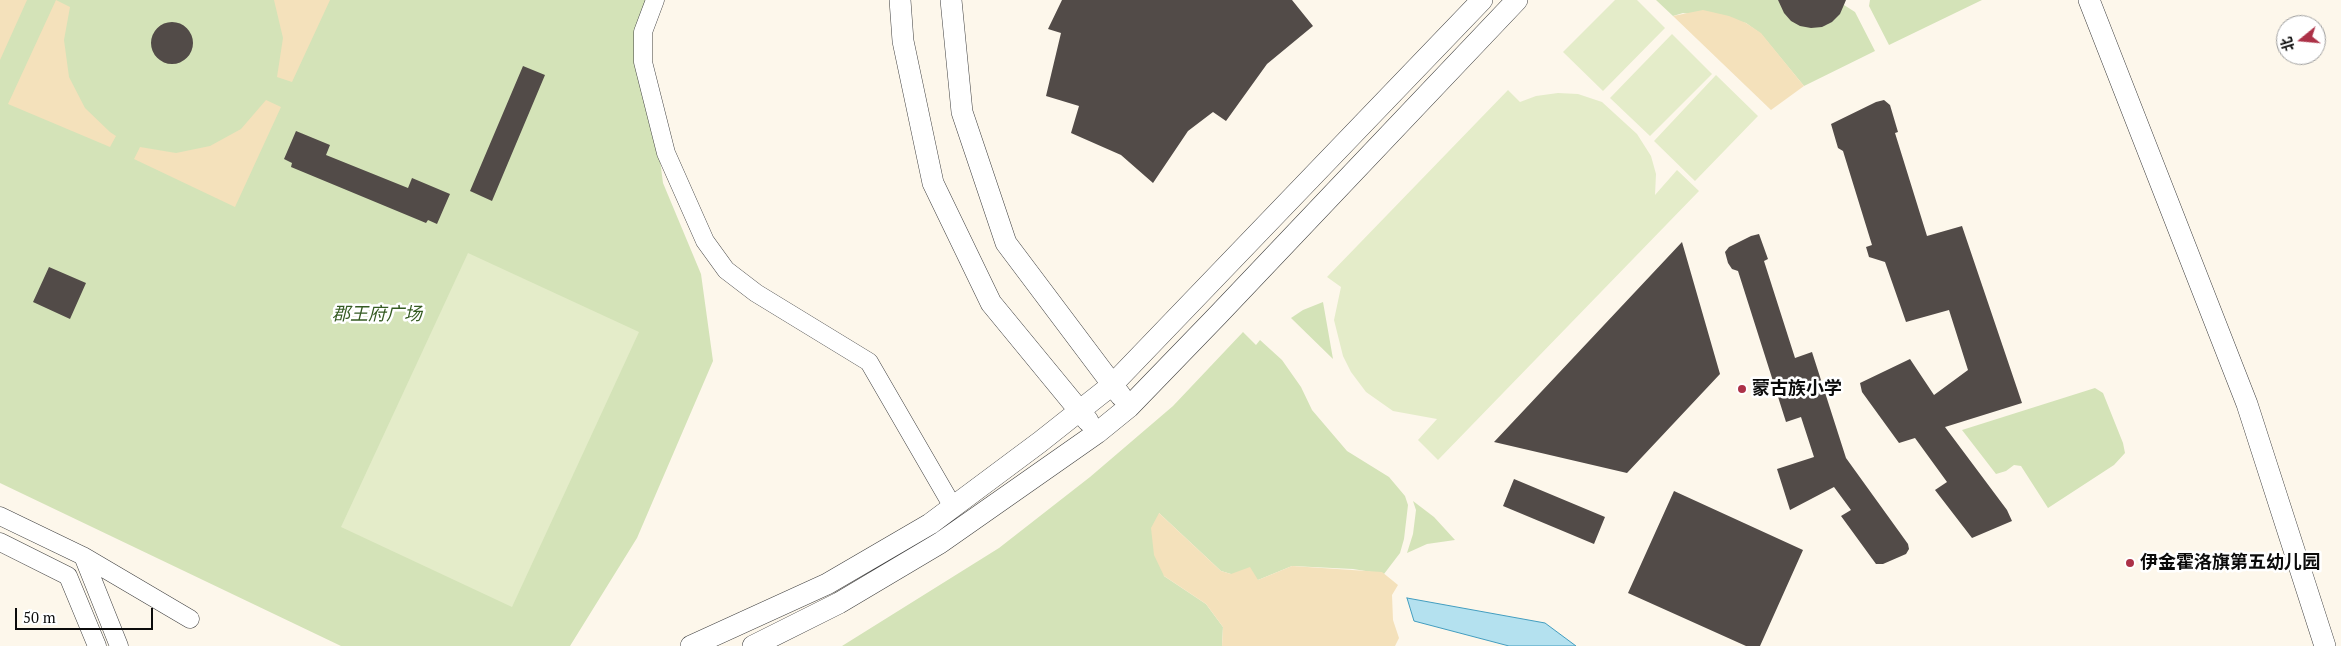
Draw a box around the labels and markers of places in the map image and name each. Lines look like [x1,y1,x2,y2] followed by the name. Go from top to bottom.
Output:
[1752,378,1842,400] place label: 蒙古族小学
[1736,383,1748,395] marker: 蒙古族小学
[2140,552,2320,574] place label: 伊金霍洛旗第五幼儿园
[2124,557,2136,569] marker: 伊金霍洛旗第五幼儿园

